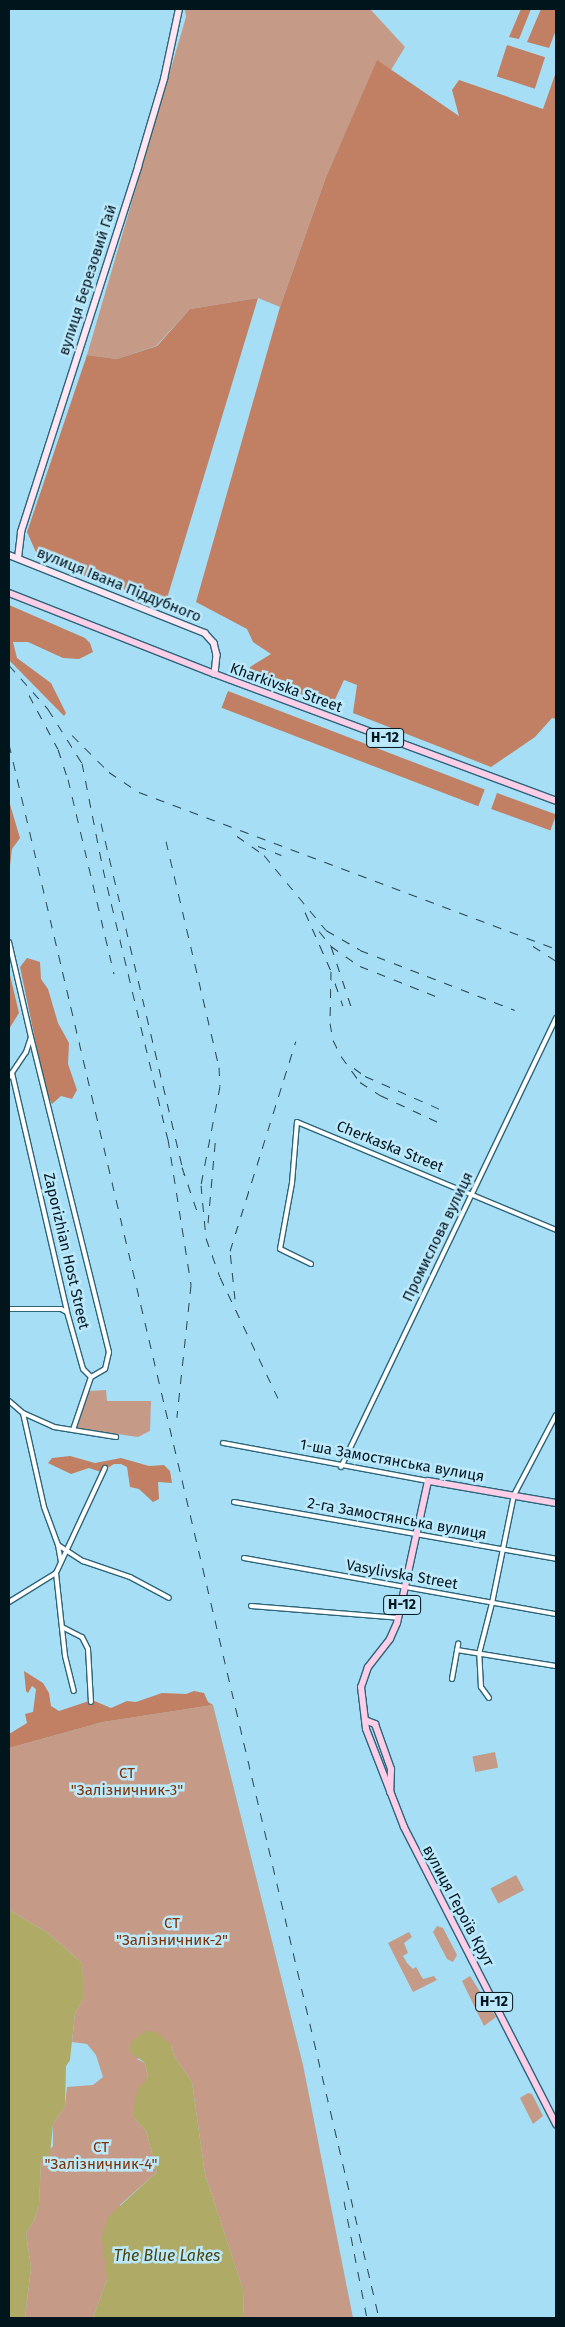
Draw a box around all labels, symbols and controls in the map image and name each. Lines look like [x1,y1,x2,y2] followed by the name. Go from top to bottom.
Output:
[55,202,121,358] street label: вулиця Березовий Гай
[34,544,204,626] street label: вулиця Івана Піддубного
[227,659,345,717] street label: Kharkivska Street
[365,726,405,750] road number: Н-12
[334,1117,446,1177] street label: Cherkaska Street
[399,1169,477,1305] street label: Промислова вулиця
[39,1171,93,1331] street label: Zaporizhian Host Street
[298,1436,486,1486] street label: 1-ша Замостянська вулиця
[306,1494,488,1544] street label: 2-га Замостянська вулиця
[345,1556,459,1594] street label: Vasylivska Street
[382,1594,422,1616] road number: Н-12
[71,1764,183,1799] park label: СТ "Залізничник-3"
[418,1842,498,1970] street label: вулиця Героїв Крут
[116,1914,228,1949] park label: СТ "Залізничник-2"
[474,1990,514,2014] road number: Н-12
[45,2138,157,2173] park label: СТ "Залізничник-4"
[114,2246,220,2266] water label: The Blue Lakes

